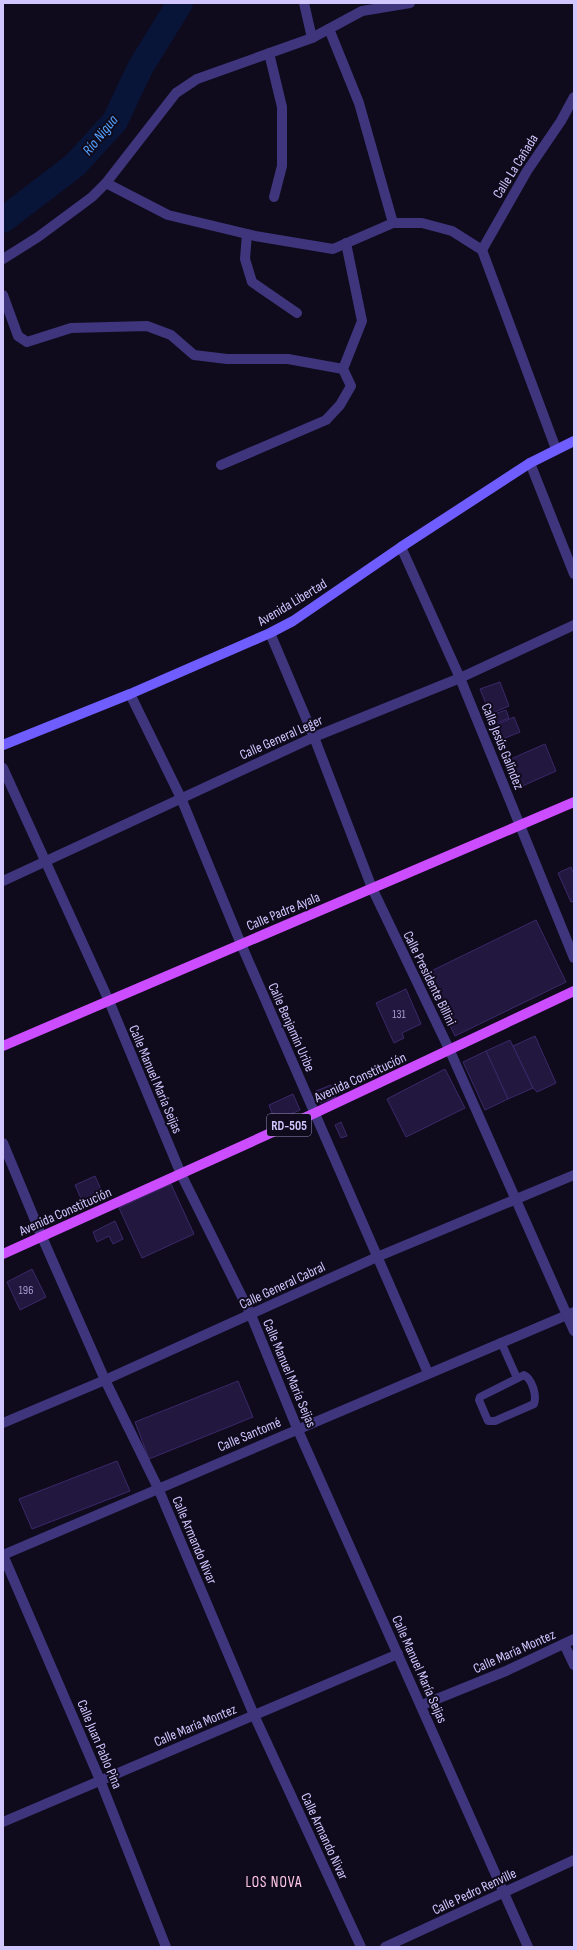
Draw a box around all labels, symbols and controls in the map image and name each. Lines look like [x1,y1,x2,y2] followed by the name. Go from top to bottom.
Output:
[78,111,122,159] water label: Río Nigua
[489,131,542,201] street label: Calle La Cañada
[254,575,330,630] street label: Avenida Libertad
[477,701,528,792] street label: Calle Jesús Galíndez
[237,712,325,763] street label: Calle General Leger
[244,888,322,935] street label: Calle Padre Ayala
[399,928,460,1028] street label: Calle Presidente Billini
[264,980,319,1074] street label: Calle Benjamín Uribe
[392,1007,407,1022] house number: 131
[125,1022,186,1136] street label: Calle Manuel María Seijas
[311,1049,409,1107] street label: Avenida Constitución
[267,1114,311,1136] road number: RD-505
[15,1183,114,1240] street label: Avenida Constitución
[237,1258,328,1313] street label: Calle General Cabral
[19,1283,33,1298] house number: 196
[259,1316,320,1430] street label: Calle Manuel María Seijas
[215,1414,283,1455] street label: Calle Santomé
[168,1494,221,1587] street label: Calle Armando Nivar
[388,1613,451,1726] street label: Calle Manuel María Seijas
[471,1626,558,1677] street label: Calle María Montez
[73,1697,126,1791] street label: Calle Juan Pablo Pina
[151,1700,239,1750] street label: Calle María Montez
[297,1790,352,1882] street label: Calle Armando Nivar
[429,1865,519,1918] street label: Calle Pedro Renville
[245,1873,303,1892] district label: LOS NOVA

